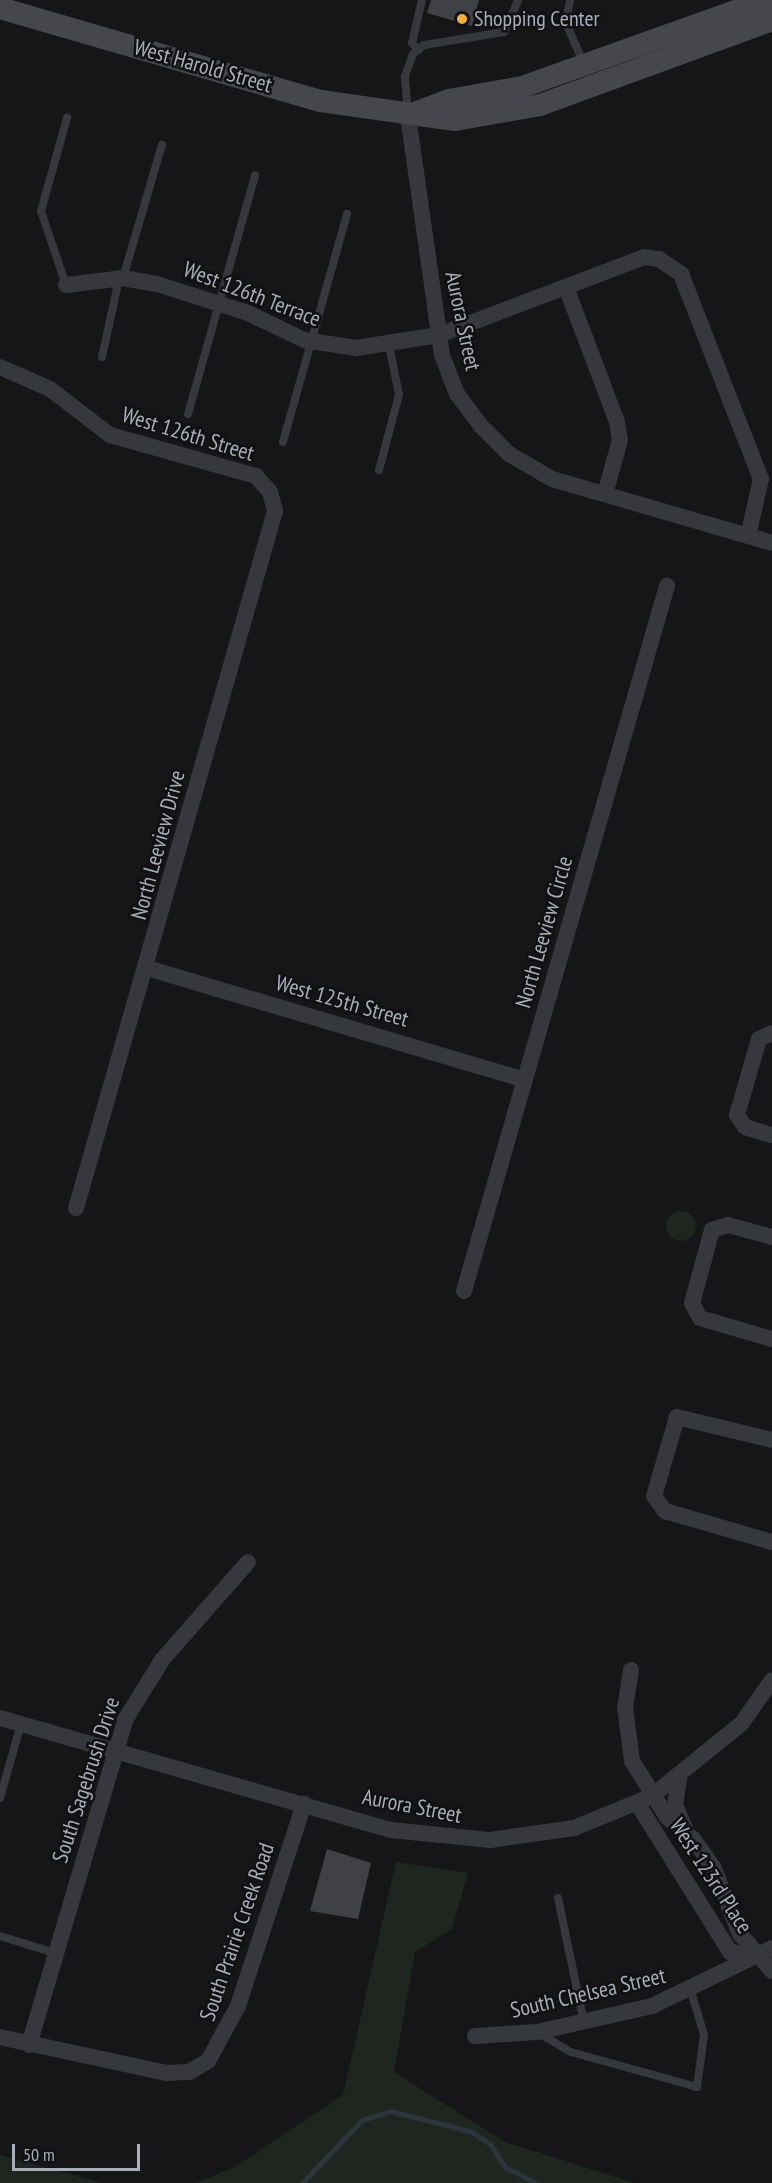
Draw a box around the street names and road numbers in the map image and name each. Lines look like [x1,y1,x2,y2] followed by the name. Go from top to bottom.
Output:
[131,34,275,98] street label: West Harold Street
[179,256,325,332] street label: West 126th Terrace
[440,269,486,373] street label: Aurora Street
[119,401,257,467] street label: West 126th Street
[125,767,191,923] street label: North Leeview Drive
[510,853,578,1011] street label: North Leeview Circle
[273,969,411,1033] street label: West 125th Street
[47,1694,125,1866] street label: South Sagebrush Drive
[360,1783,464,1829] street label: Aurora Street
[664,1814,758,1938] street label: West 123rd Place
[194,1839,280,2025] street label: South Prairie Creek Road
[508,1962,668,2024] street label: South Chelsea Street

